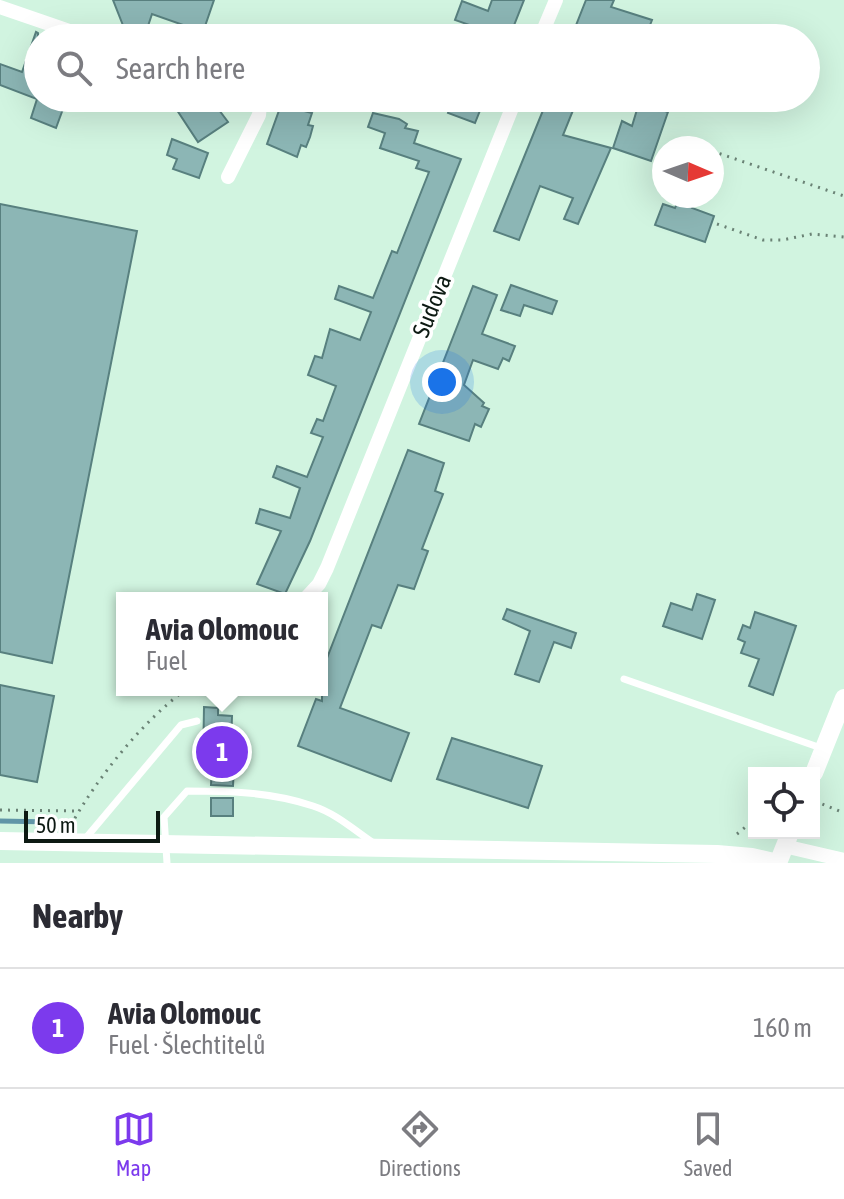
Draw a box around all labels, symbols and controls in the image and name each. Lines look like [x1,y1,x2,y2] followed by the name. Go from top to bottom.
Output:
[24,24,820,112] search box
[52,46,96,90] icon: search
[116,51,245,85] text: Search here
[652,136,724,208] north arrow
[407,271,456,341] street label: Sudova
[422,362,462,402] your location
[116,592,328,696] popup
[146,612,298,646] text: Avia Olomouc
[146,646,187,676] text: Fuel
[196,722,248,782] pin: 1
[748,767,820,839] map controls
[748,767,820,839] button: locate
[24,807,160,843] scale bar
[36,812,76,838] text: 50 m
[32,896,123,935] text: Nearby
[108,996,261,1030] text: Avia Olomouc
[52,1013,64,1043] text: 1
[753,1013,812,1043] text: 160 m
[108,1030,266,1060] text: Fuel · Šlechtitelů
[112,1107,156,1181] tab: Map
[379,1107,461,1181] tab: Directions
[684,1107,732,1181] tab: Saved

